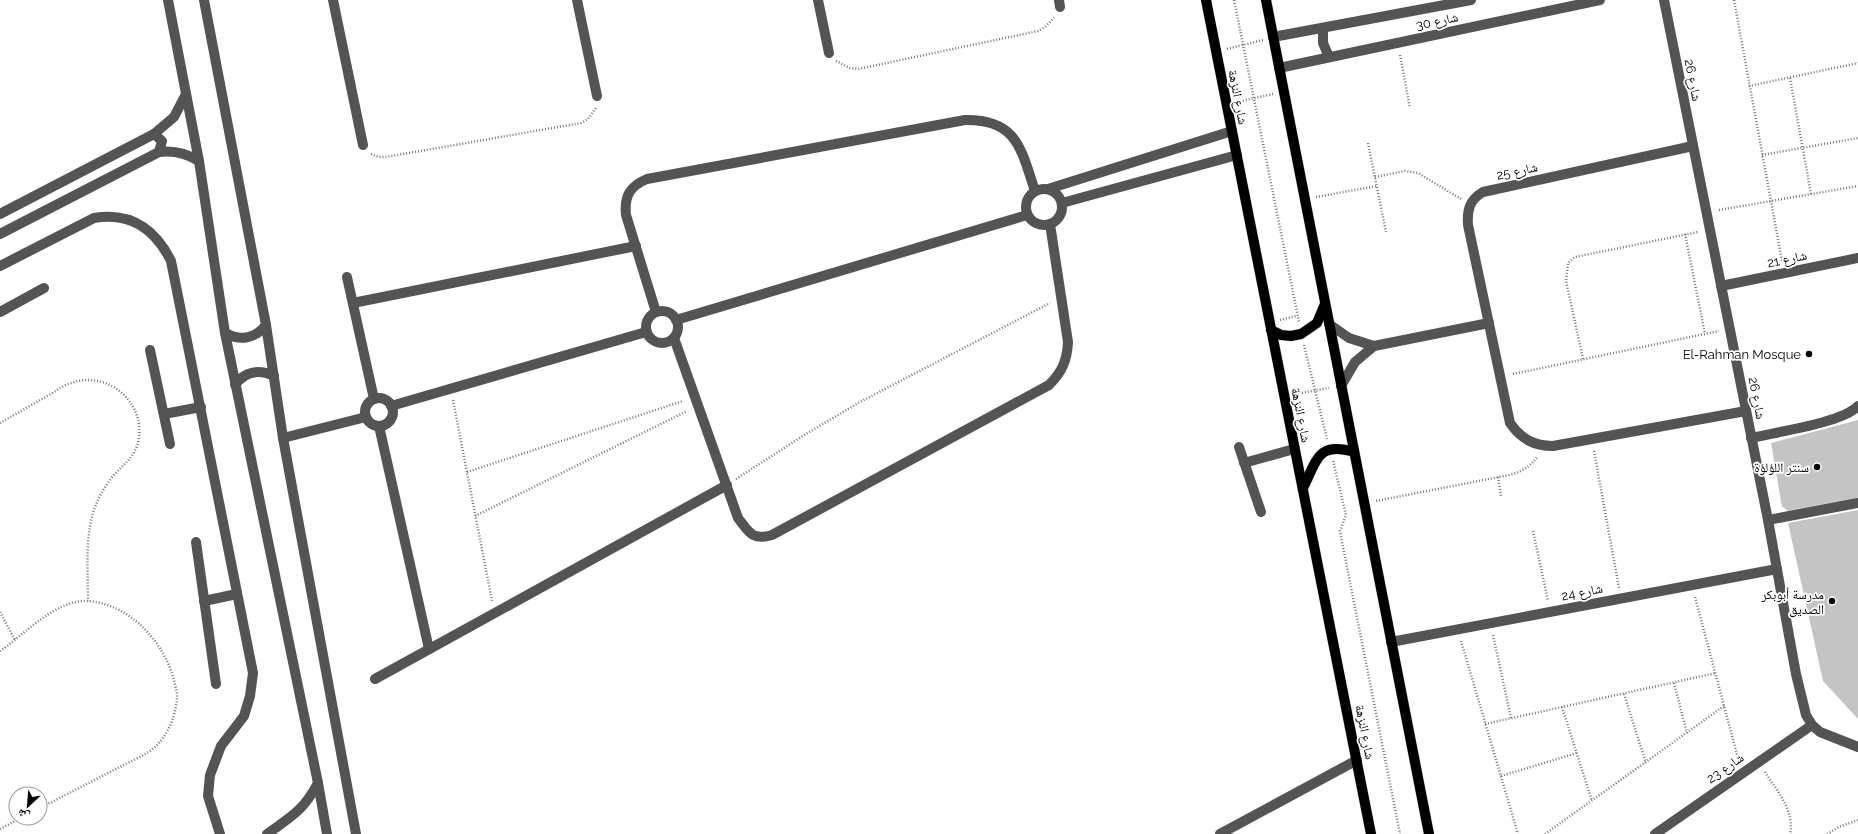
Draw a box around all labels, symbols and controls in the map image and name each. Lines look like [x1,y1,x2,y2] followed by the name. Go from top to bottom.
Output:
[1414,9,1460,35] street label: شارع 30
[1680,58,1704,103] street label: شارع 26
[1223,68,1251,126] street label: شارع النزهة
[1495,159,1539,185] street label: شارع 25
[1766,247,1809,272] street label: شارع 21
[1683,347,1801,362] place label: El-Rahman Mosque
[1804,349,1814,359] marker: El-Rahman Mosque
[1744,376,1768,421] street label: شارع 26
[1286,386,1314,444] street label: شارع النزهة
[1754,460,1809,476] place label: سنتر اللؤلؤة
[1812,462,1822,472] marker: سنتر اللؤلؤة
[1560,581,1604,605] street label: شارع 24
[1761,587,1824,618] place label: مدرسة أبوبكر الصديق
[1827,596,1837,606] marker: مدرسة أبوبكر الصديق
[1350,703,1378,761] street label: شارع النزهة
[1704,750,1748,788] street label: شارع 23
[8,786,48,826] north arrow
[15,805,32,823] text: ش

